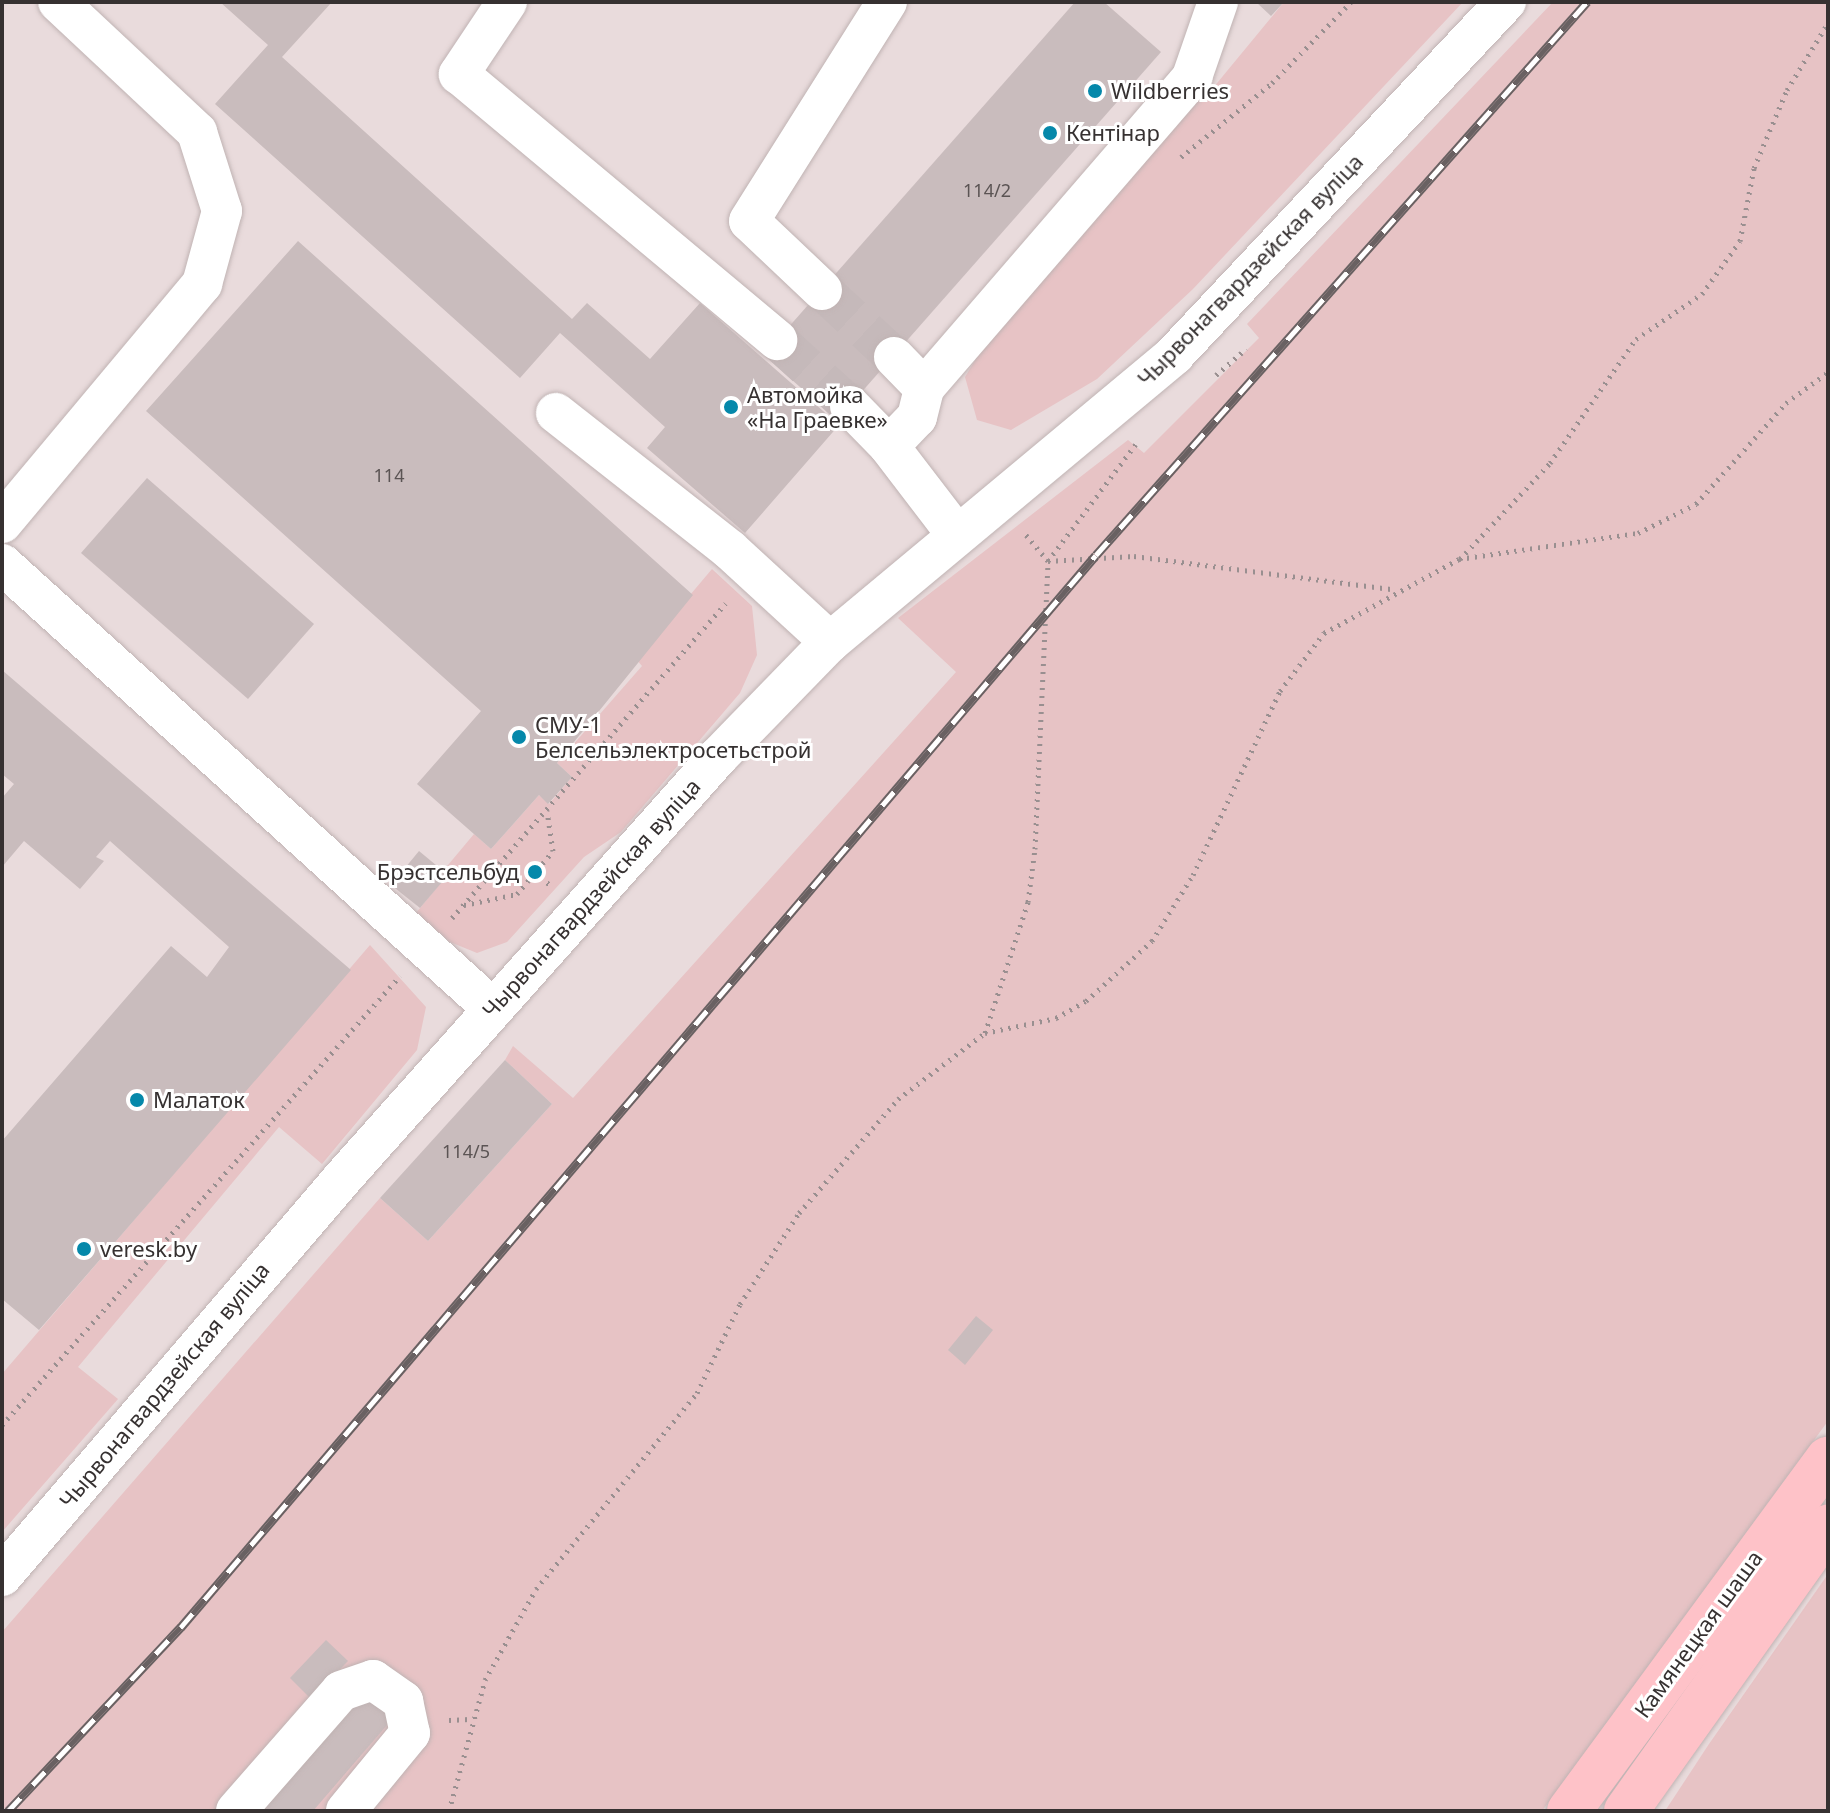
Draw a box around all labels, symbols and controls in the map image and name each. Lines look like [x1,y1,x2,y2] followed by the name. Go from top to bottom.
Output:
[1111,78,1229,104] place label: Wildberries
[1086,82,1104,100] marker: Wildberries
[1066,120,1160,146] place label: Кентінар
[1041,124,1059,142] marker: Кентінар
[1132,148,1368,392] street label: Чырвонагвардзейская вуліца
[963,179,1011,201] house number: 114/2
[747,381,888,432] place label: Автомойка «На Граевке»
[722,398,740,416] marker: Автомойка «На Граевке»
[374,464,404,486] house number: 114
[535,711,811,762] place label: СМУ-1 Белсельэлектросетьстрой
[510,728,528,746] marker: СМУ-1 Белсельэлектросетьстрой
[477,773,705,1023] street label: Чырвонагвардзейская вуліца
[377,859,519,885] place label: Брэстсельбуд
[526,863,544,881] marker: Брэстсельбуд
[153,1087,245,1113] place label: Малаток
[128,1091,146,1109] marker: Малаток
[442,1140,490,1162] house number: 114/5
[100,1236,197,1262] place label: veresk.by
[75,1240,93,1258] marker: veresk.by
[53,1257,275,1513] street label: Чырвонагвардзейская вуліца
[1629,1545,1767,1723] street label: Камянецкая шаша

